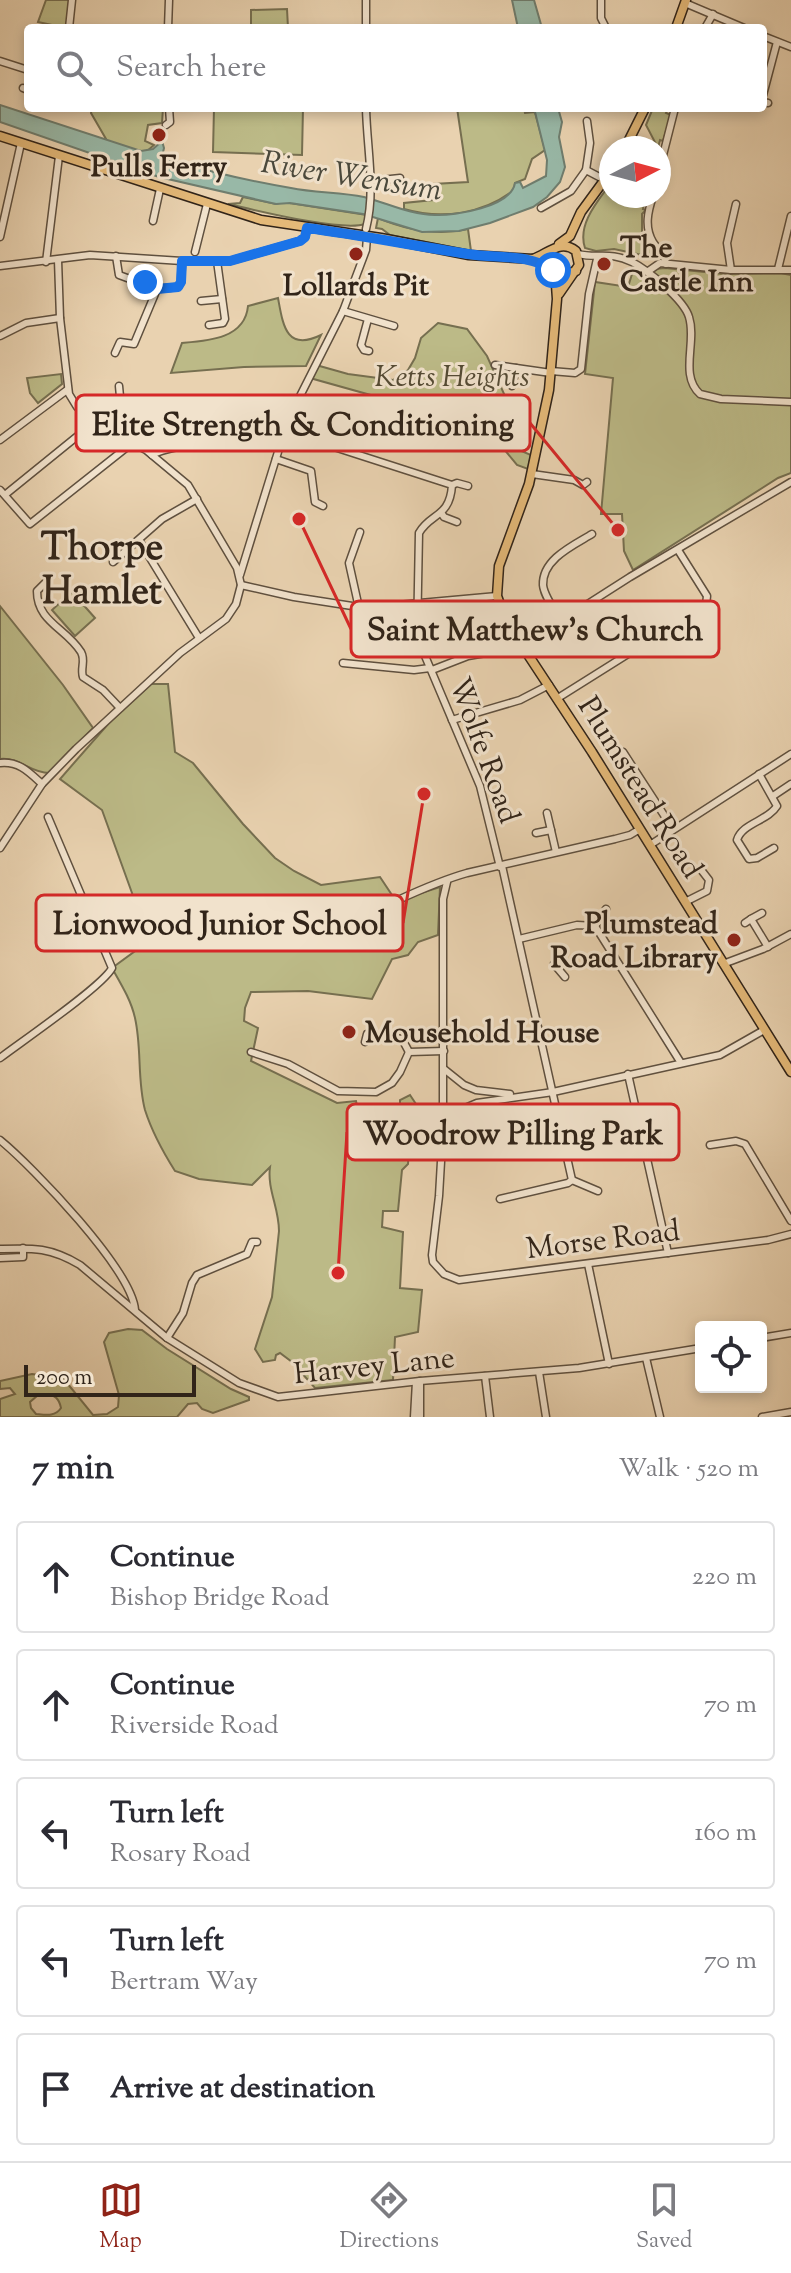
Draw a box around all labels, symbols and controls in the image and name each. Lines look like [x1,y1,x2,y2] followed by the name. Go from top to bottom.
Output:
[24,24,767,112] search box
[52,46,96,90] icon: search
[116,47,266,90] text: Search here
[150,126,168,144] marker: Pulls Ferry
[599,136,671,208] north arrow
[258,141,445,215] water label: River Wensum
[91,147,227,190] place label: Pulls Ferry
[620,228,754,305] place label: The Castle Inn
[347,245,365,263] marker: Lollards Pit
[535,252,571,288] route start
[595,255,613,273] marker: The Castle Inn
[127,264,163,300] route end
[283,266,430,309] place label: Lollards Pit
[374,357,530,400] park label: Ketts Heights
[76,395,530,451] callout: Elite Strength & Conditioning
[92,404,514,450] text: Elite Strength & Conditioning
[41,523,163,621] district label: Thorpe Hamlet
[351,601,719,657] callout: Saint Matthew's Church
[367,609,703,655] text: Saint Matthew's Church
[436,672,529,830] street label: Wolfe Road
[566,689,712,888] street label: Plumstead Road
[36,895,403,951] callout: Lionwood Junior School
[53,903,387,949] text: Lionwood Junior School
[551,904,718,981] place label: Plumstead Road Library
[725,931,743,949] marker: Plumstead Road Library
[365,1013,600,1056] place label: Mousehold House
[340,1023,358,1041] marker: Mousehold House
[347,1104,679,1160] callout: Woodrow Pilling Park
[363,1113,664,1159] text: Woodrow Pilling Park
[524,1211,683,1272] street label: Morse Road
[695,1321,767,1393] map controls
[695,1321,767,1393] button: locate
[292,1338,457,1397] street label: Harvey Lane
[24,1361,196,1397] scale bar
[36,1363,92,1395] text: 200 m
[32,1445,114,1494] text: 7 min
[618,1451,759,1488] text: Walk · 520 m
[110,1537,235,1580] text: Continue
[34,1555,78,1599] icon: ahead
[692,1559,757,1596] text: 220 m
[110,1580,329,1617] text: Bishop Bridge Road
[110,1665,235,1708] text: Continue
[34,1683,78,1727] icon: ahead
[704,1687,757,1724] text: 70 m
[110,1708,279,1745] text: Riverside Road
[110,1793,224,1836] text: Turn left
[34,1811,78,1855] icon: left
[694,1815,757,1852] text: 160 m
[110,1836,251,1873] text: Rosary Road
[110,1921,224,1964] text: Turn left
[34,1939,78,1983] icon: left
[704,1943,757,1980] text: 70 m
[110,1964,258,2001] text: Bertram Way
[34,2067,78,2111] icon: arrive
[110,2068,375,2111] text: Arrive at destination
[99,2178,143,2258] tab: Map
[340,2178,439,2258] tab: Directions
[636,2178,692,2258] tab: Saved

